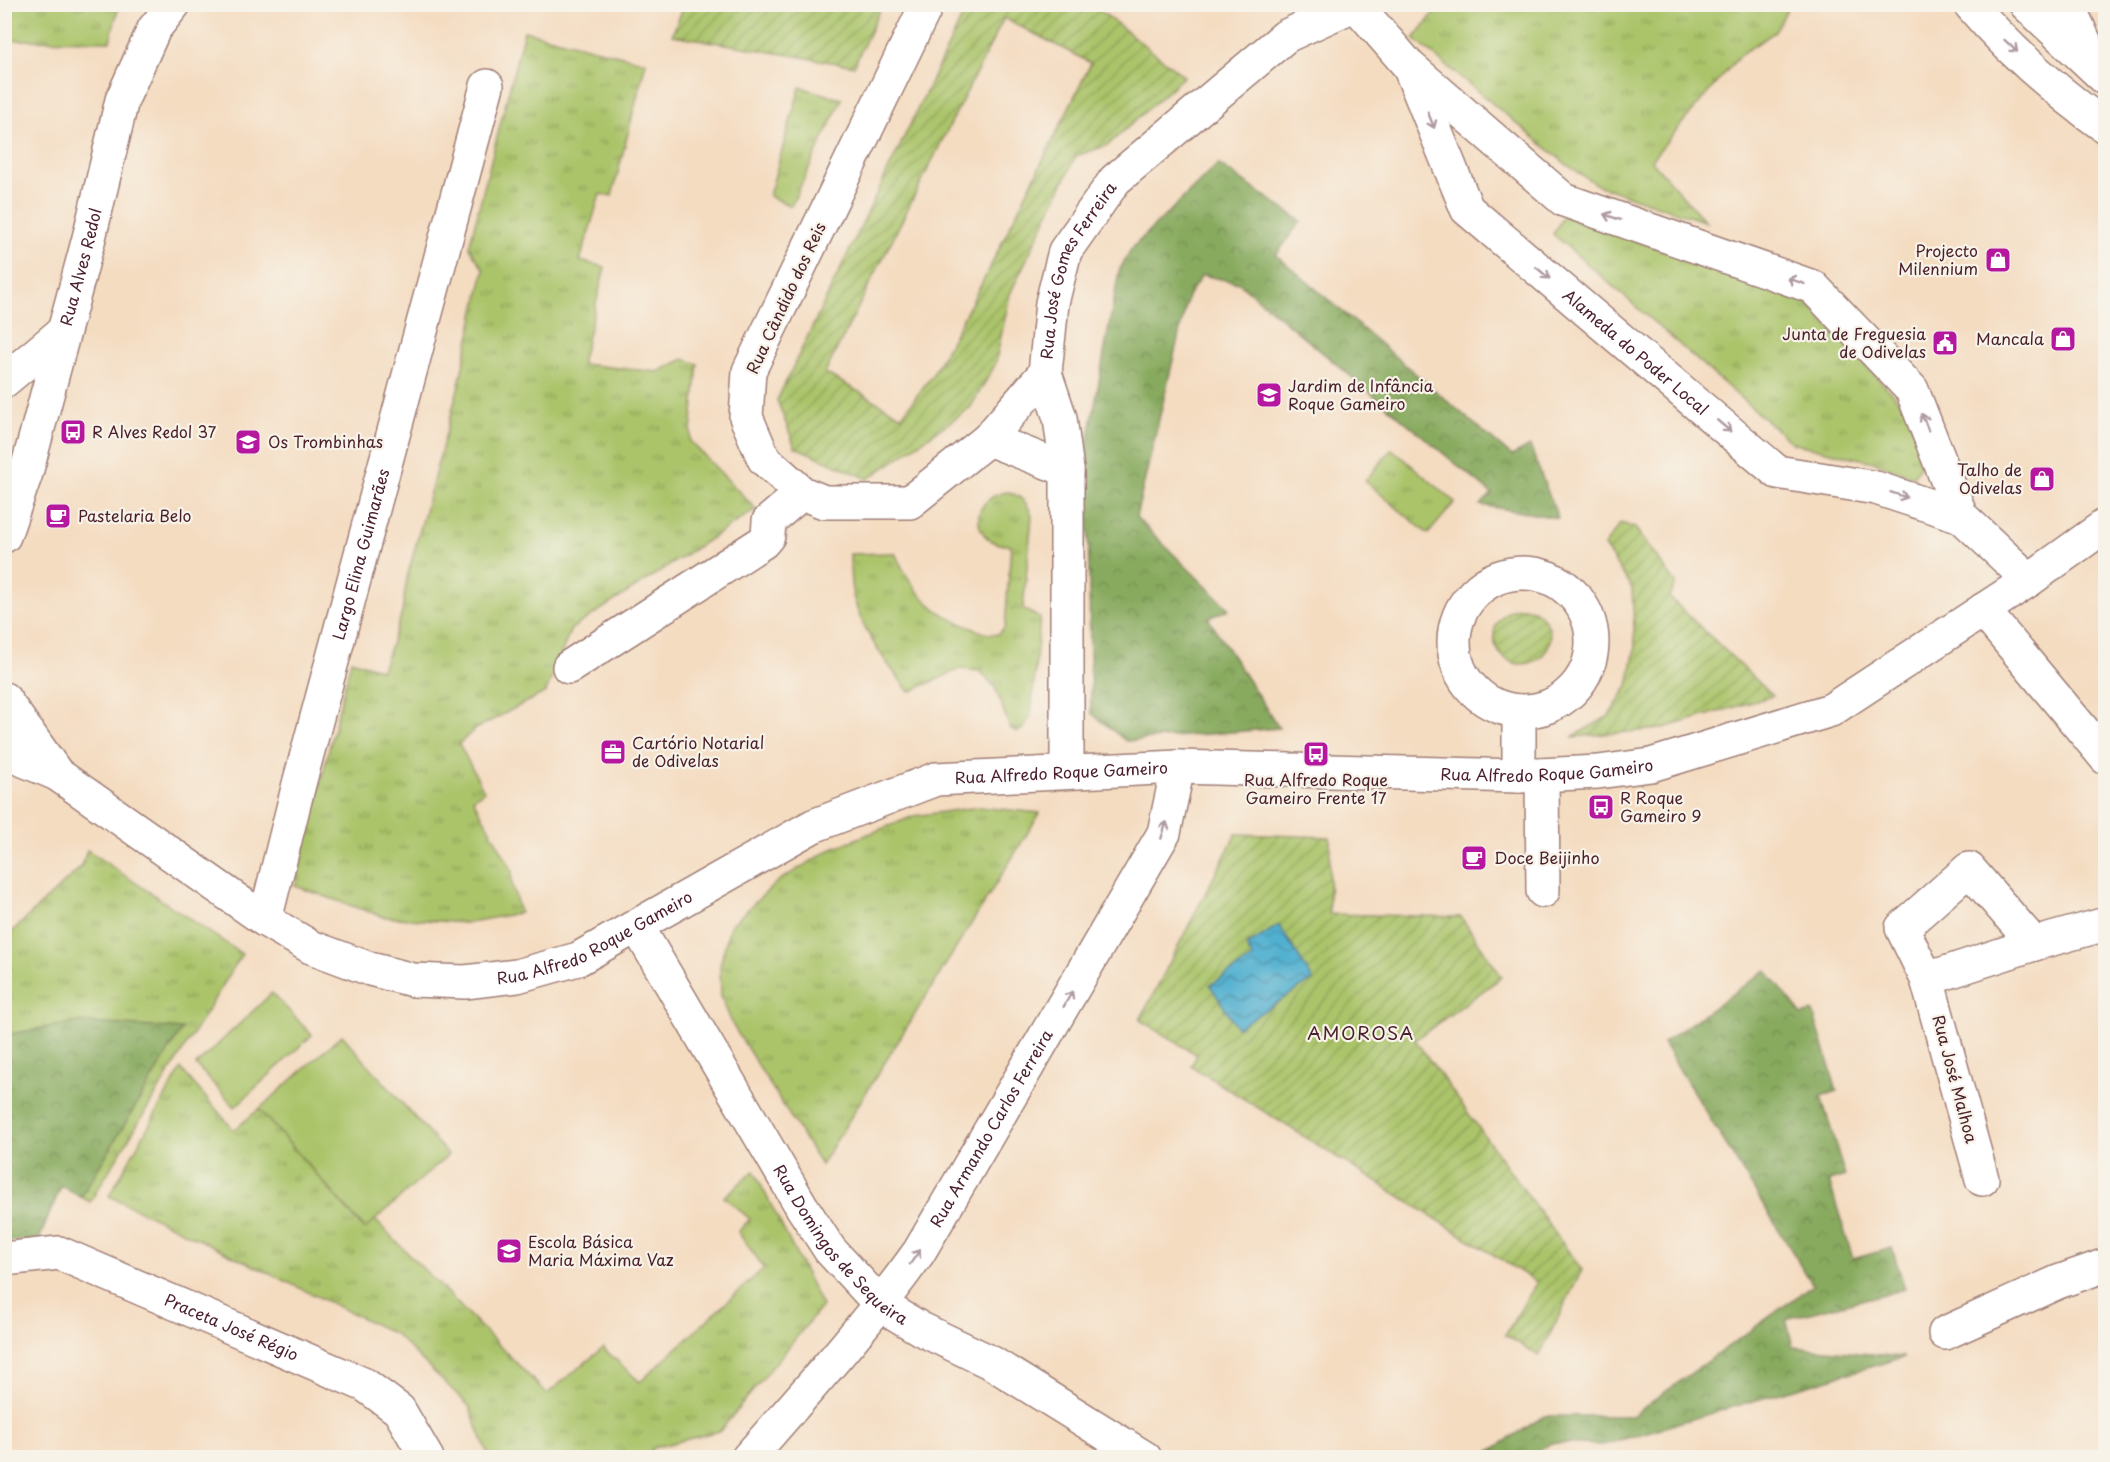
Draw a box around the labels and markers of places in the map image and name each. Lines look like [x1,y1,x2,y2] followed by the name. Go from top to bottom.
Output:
[1898,238,1978,280] place label: Projecto Milennium
[1983,245,2013,275] shop icon: Projecto Milennium
[1782,321,1926,363] place label: Junta de Freguesia de Odivelas
[2048,324,2078,354] shop icon: Mancala
[1976,326,2044,350] place label: Mancala
[1930,328,1960,358] public building icon: Junta de Freguesia de Odivelas
[1288,373,1434,415] place label: Jardim de Infância Roque Gameiro
[1254,380,1284,410] school or university icon: Jardim de Infância Roque Gameiro
[58,417,88,447] bus stop icon: R Alves Redol 37
[92,419,217,443] place label: R Alves Redol 37
[233,427,263,457] school or university icon: Os Trombinhas
[268,429,383,453] place label: Os Trombinhas
[1957,457,2022,499] place label: Talho de Odivelas
[2027,464,2057,494] shop icon: Talho de Odivelas
[43,501,73,531] cafe icon: Pastelaria Belo
[78,503,191,527] place label: Pastelaria Belo
[632,730,764,772] place label: Cartório Notarial de Odivelas
[598,737,628,767] office icon: Cartório Notarial de Odivelas
[1301,739,1331,769] bus stop icon: Rua Alfredo Roque Gameiro Frente 17
[1244,767,1388,809] place label: Rua Alfredo Roque Gameiro Frente 17
[1620,785,1702,827] place label: R Roque Gameiro 9
[1586,792,1616,822] bus stop icon: R Roque Gameiro 9
[1459,843,1489,873] cafe icon: Doce Beijinho
[1494,845,1600,869] place label: Doce Beijinho
[528,1229,674,1271] place label: Escola Básica Maria Máxima Vaz
[494,1236,524,1266] school or university icon: Escola Básica Maria Máxima Vaz

